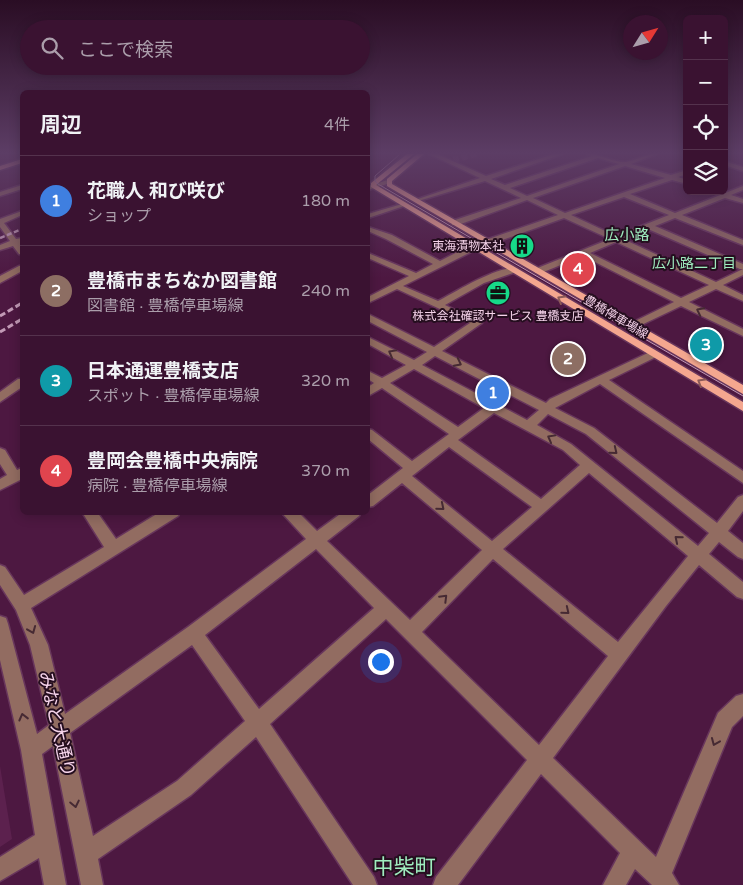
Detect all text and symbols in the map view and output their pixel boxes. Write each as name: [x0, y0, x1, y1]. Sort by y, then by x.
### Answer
north arrow: [623, 15, 668, 60]
map controls: [683, 15, 728, 195]
button: +: [683, 15, 728, 60]
search box: [20, 20, 370, 75]
icon: search: [38, 34, 66, 62]
text: ここで検索: [78, 39, 173, 61]
button: −: [683, 60, 728, 105]
button: locate: [683, 105, 728, 150]
text: 周辺: [40, 113, 82, 138]
text: 4件: [324, 115, 350, 135]
button: layers: [683, 150, 728, 195]
text: 花職人 和び咲び: [87, 180, 225, 202]
text: 1: [51, 191, 61, 211]
text: 180 m: [301, 191, 350, 211]
text: ショップ: [87, 206, 151, 226]
district label: 広小路: [604, 226, 650, 244]
building icon: 東海漬物本社: [509, 233, 535, 259]
place label: 東海漬物本社: [432, 239, 504, 253]
pin: 4: [562, 250, 594, 288]
district label: 広小路二丁目: [652, 255, 736, 272]
text: 豊橋市まちなか図書館: [87, 270, 277, 292]
office icon: 株式会社確認サービス 豊橋支店: [485, 280, 511, 306]
text: 2: [51, 281, 61, 301]
text: 240 m: [301, 281, 350, 301]
street label: 豊橋停車場線: [582, 292, 650, 342]
one-way arrow: [558, 295, 567, 305]
text: 図書館 · 豊橋停車場線: [87, 296, 243, 316]
one-way arrow: [696, 307, 705, 317]
place label: 株式会社確認サービス 豊橋支店: [412, 309, 584, 323]
pin: 3: [690, 326, 722, 364]
pin: 2: [552, 340, 584, 378]
one-way arrow: [389, 350, 398, 360]
one-way arrow: [452, 357, 461, 367]
text: 日本通運豊橋支店: [87, 360, 239, 382]
text: 3: [51, 371, 61, 391]
text: 320 m: [301, 371, 350, 391]
pin: 1: [477, 374, 509, 412]
one-way arrow: [698, 378, 707, 388]
text: スポット · 豊橋停車場線: [87, 386, 259, 406]
one-way arrow: [547, 434, 556, 444]
one-way arrow: [609, 445, 618, 454]
text: 豊岡会豊橋中央病院: [87, 450, 258, 472]
text: 4: [51, 461, 61, 481]
text: 370 m: [301, 461, 350, 481]
text: 病院 · 豊橋停車場線: [87, 476, 227, 496]
one-way arrow: [435, 502, 444, 510]
one-way arrow: [675, 535, 684, 544]
one-way arrow: [439, 595, 448, 604]
one-way arrow: [561, 605, 570, 614]
one-way arrow: [26, 625, 37, 634]
your location: [368, 649, 394, 675]
street label: みなと大通り: [34, 669, 80, 779]
one-way arrow: [18, 712, 29, 721]
one-way arrow: [711, 737, 722, 746]
one-way arrow: [70, 800, 80, 809]
district label: 中柴町: [373, 855, 436, 880]

